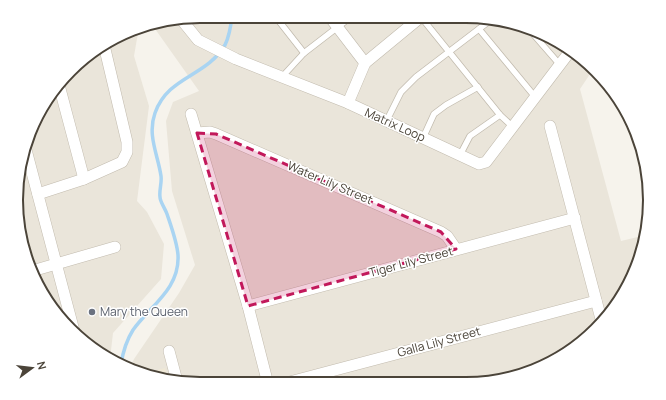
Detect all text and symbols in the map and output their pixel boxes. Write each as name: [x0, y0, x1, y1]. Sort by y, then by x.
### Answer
street label: Matrix Loop: [362, 104, 428, 145]
street label: Water Lily Street: [285, 157, 376, 208]
street label: Tiger Lily Street: [367, 242, 455, 281]
place label: Mary the Queen: [100, 303, 188, 320]
marker: Mary the Queen: [87, 307, 97, 317]
street label: Galla Lily Street: [395, 322, 483, 361]
north arrow: [12, 348, 52, 388]
text: N: [34, 360, 50, 371]

